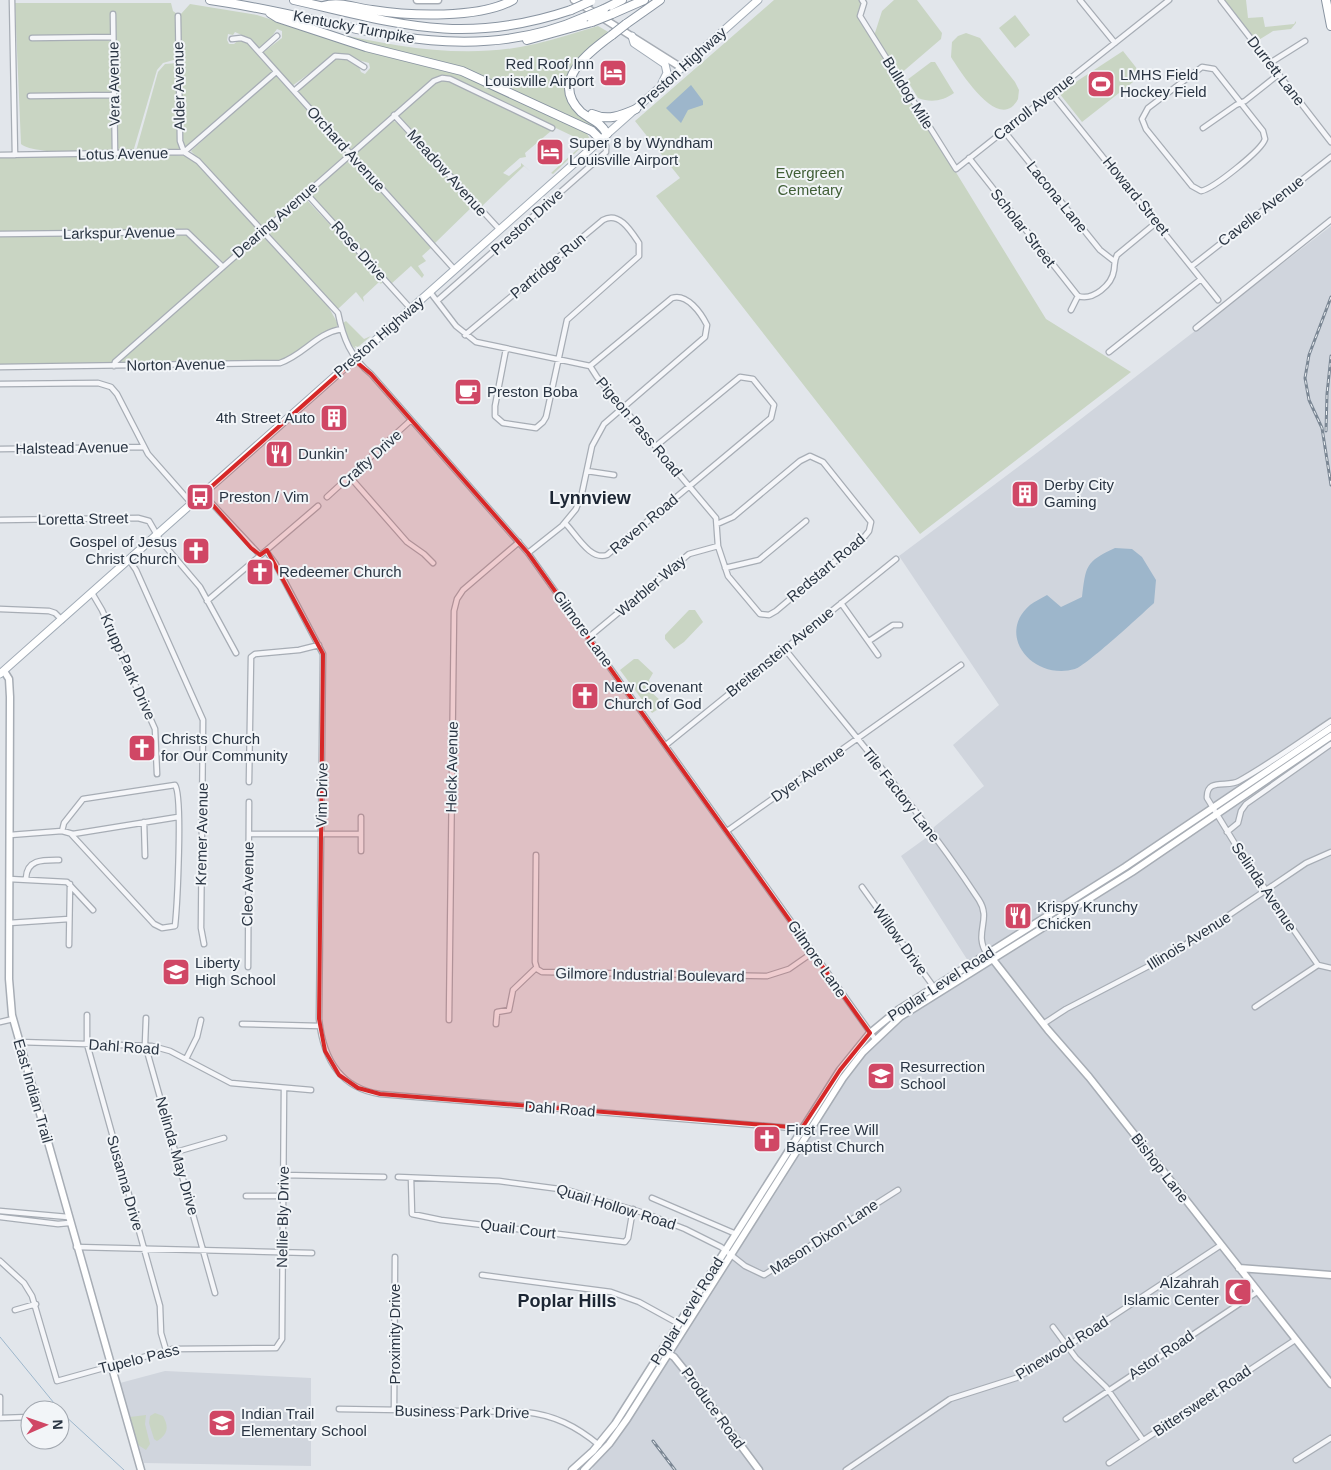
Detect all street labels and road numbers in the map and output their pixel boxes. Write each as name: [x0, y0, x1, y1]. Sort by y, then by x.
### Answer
street label: Kentucky Turnpike: [292, 6, 416, 47]
street label: Preston Highway: [634, 23, 730, 112]
street label: Durrett Lane: [1244, 33, 1309, 109]
street label: Vera Avenue: [104, 41, 123, 127]
street label: Alder Avenue: [169, 41, 188, 131]
street label: Bulldog Mile: [880, 54, 937, 132]
street label: Carroll Avenue: [990, 70, 1078, 144]
street label: Orchard Avenue: [304, 103, 389, 195]
street label: Meadow Avenue: [404, 126, 491, 219]
street label: Lotus Avenue: [78, 144, 168, 163]
street label: Howard Street: [1100, 153, 1174, 239]
street label: Lacona Lane: [1023, 158, 1091, 236]
street label: Cavelle Avenue: [1214, 172, 1307, 249]
street label: Dearing Avenue: [229, 178, 320, 261]
street label: Preston Drive: [487, 185, 566, 258]
street label: Scholar Street: [987, 185, 1060, 271]
street label: Rose Drive: [328, 217, 391, 284]
street label: Larkspur Avenue: [63, 223, 175, 242]
street label: Partridge Run: [507, 229, 589, 302]
street label: Preston Highway: [330, 293, 427, 380]
street label: Norton Avenue: [126, 355, 226, 374]
street label: Pigeon Pass Road: [593, 374, 686, 480]
street label: Crafty Drive: [335, 426, 405, 491]
street label: Halstead Avenue: [15, 438, 129, 457]
street label: Raven Road: [606, 490, 681, 557]
street label: Loretta Street: [37, 509, 129, 528]
street label: Redstart Road: [783, 530, 868, 605]
street label: Warbler Way: [612, 551, 689, 620]
street label: Gilmore Lane: [550, 587, 617, 670]
street label: Breitenstein Avenue: [723, 603, 837, 700]
street label: Krupp Park Drive: [97, 611, 159, 722]
street label: Helck Avenue: [442, 721, 461, 813]
street label: Dyer Avenue: [768, 742, 848, 805]
street label: Tile Factory Lane: [859, 744, 944, 845]
street label: Vim Drive: [312, 762, 331, 828]
street label: Kremer Avenue: [192, 782, 211, 886]
street label: Selinda Avenue: [1228, 839, 1301, 935]
street label: Cleo Avenue: [238, 841, 257, 927]
street label: Willow Drive: [869, 901, 932, 978]
street label: Illinois Avenue: [1144, 908, 1234, 973]
street label: Gilmore Lane: [785, 917, 850, 1000]
street label: Poplar Level Road: [884, 943, 997, 1024]
street label: Gilmore Industrial Boulevard: [555, 964, 745, 985]
street label: Dahl Road: [88, 1036, 160, 1057]
street label: East Indian Trail: [10, 1037, 56, 1145]
street label: Nelinda May Drive: [152, 1095, 203, 1217]
street label: Dahl Road: [524, 1098, 596, 1119]
street label: Bishop Lane: [1128, 1130, 1193, 1206]
street label: Susanna Drive: [104, 1133, 147, 1232]
street label: Nellie Bly Drive: [273, 1166, 292, 1268]
street label: Quail Hollow Road: [554, 1180, 678, 1233]
street label: Mason Dixon Lane: [767, 1195, 881, 1278]
street label: Quail Court: [479, 1215, 558, 1242]
street label: Poplar Level Road: [647, 1254, 726, 1368]
street label: Proximity Drive: [386, 1284, 403, 1384]
street label: Pinewood Road: [1012, 1312, 1111, 1383]
street label: Astor Road: [1125, 1327, 1197, 1383]
street label: Tupelo Pass: [97, 1340, 181, 1377]
street label: Bittersweet Road: [1150, 1362, 1254, 1440]
street label: Produce Road: [678, 1364, 748, 1451]
street label: Business Park Drive: [394, 1402, 530, 1421]

